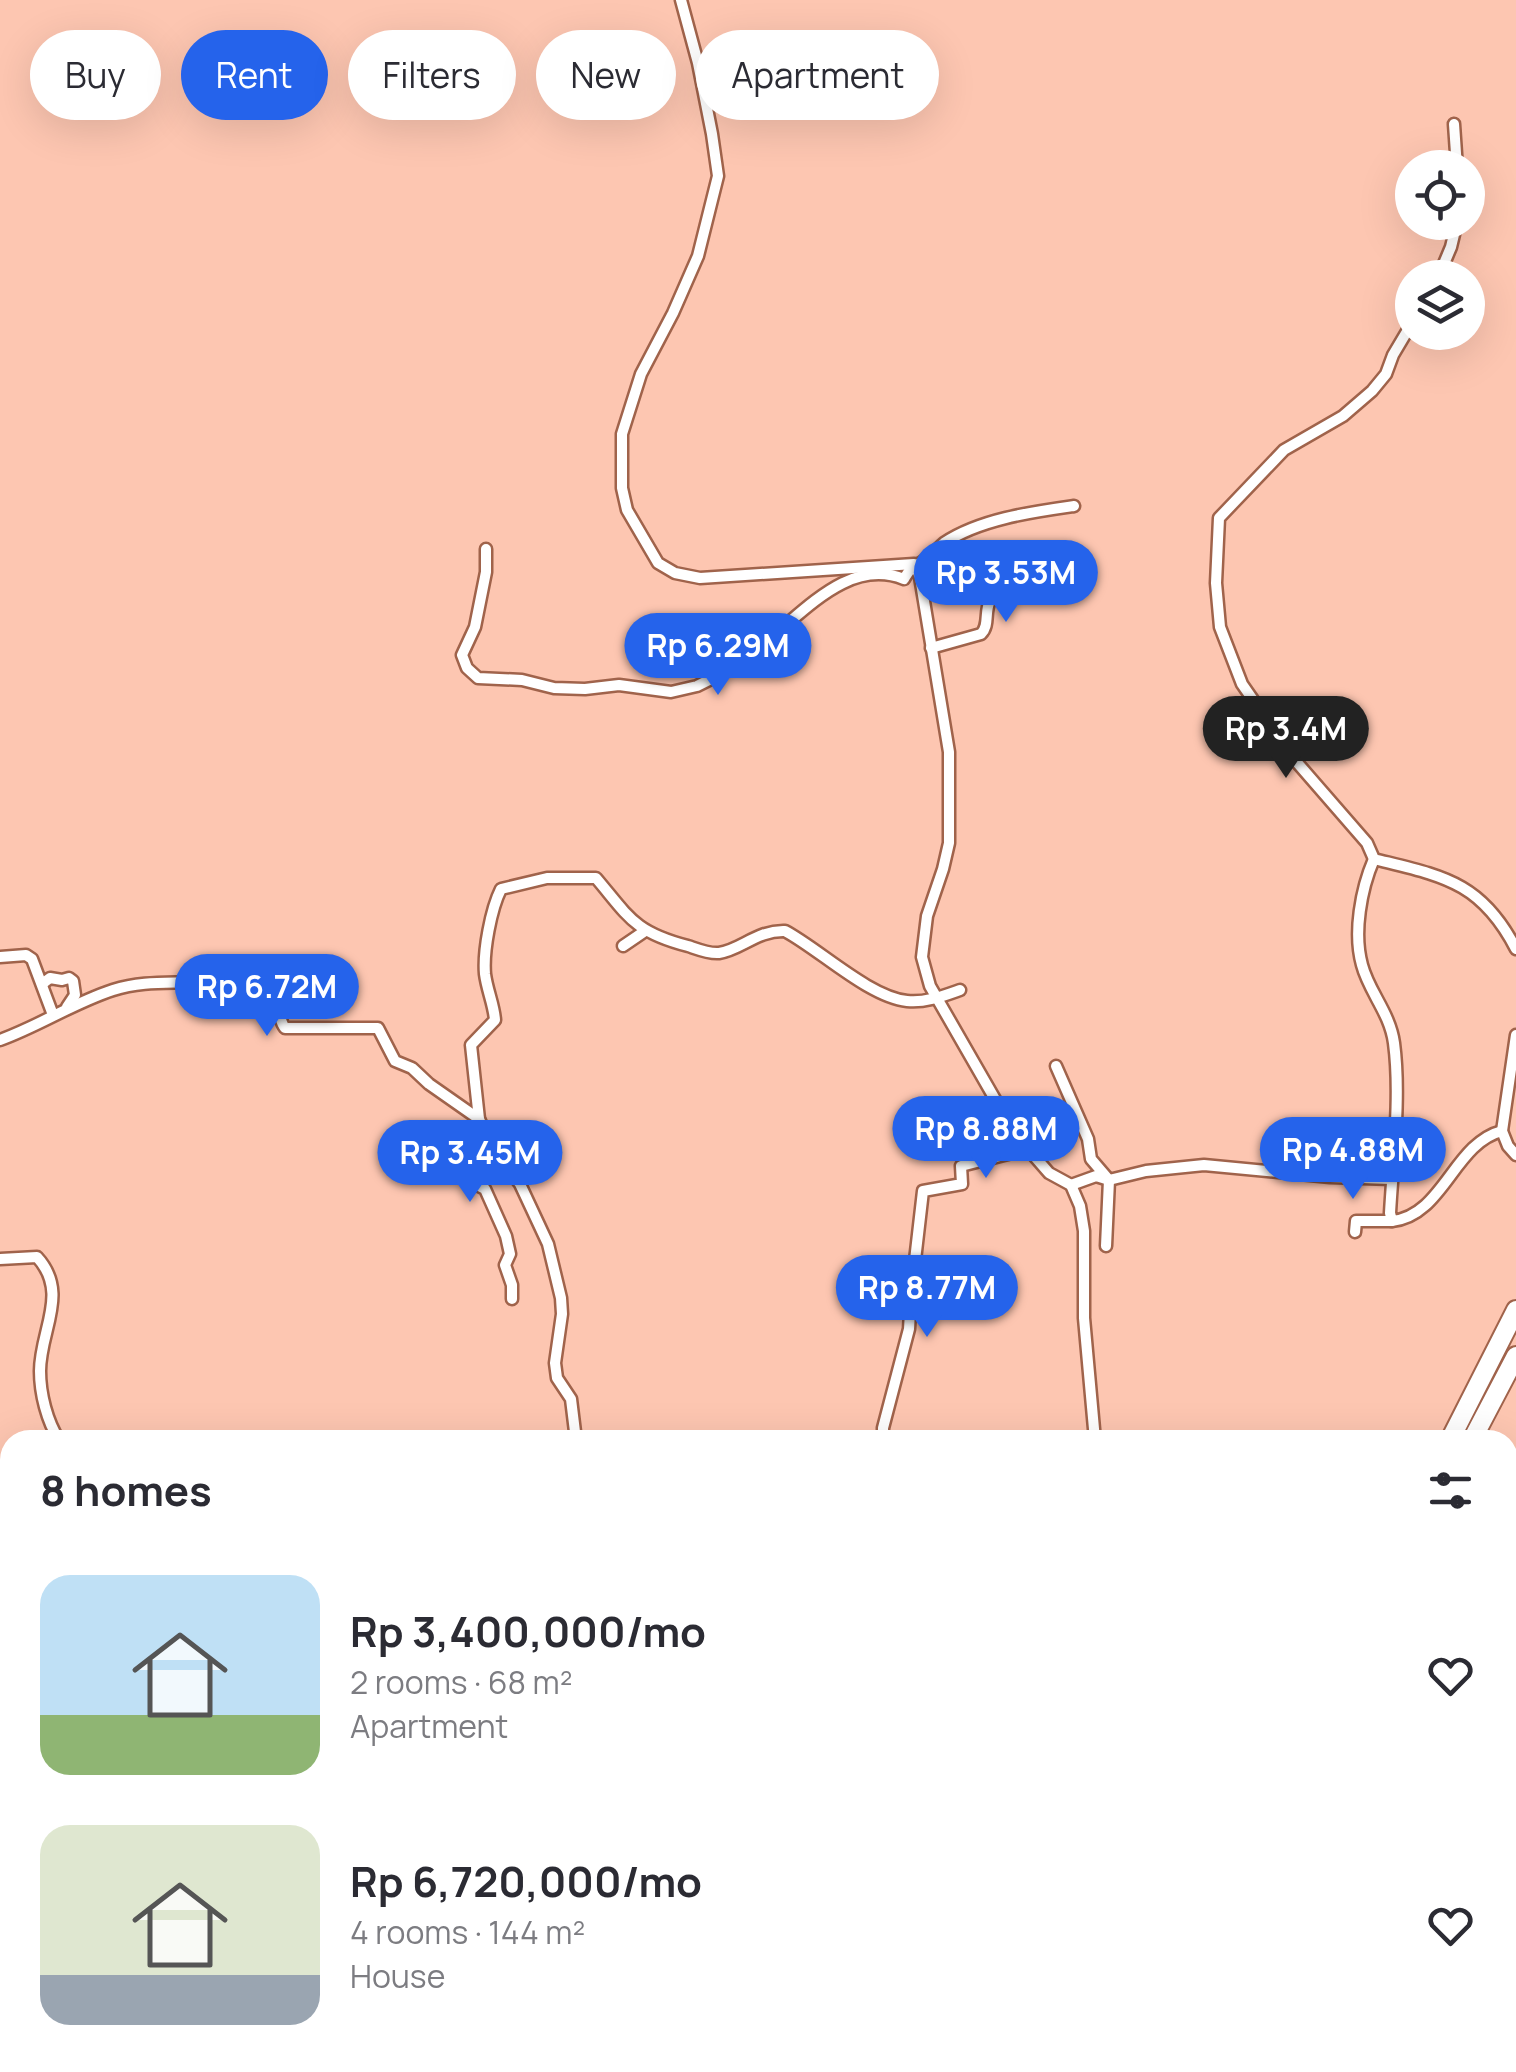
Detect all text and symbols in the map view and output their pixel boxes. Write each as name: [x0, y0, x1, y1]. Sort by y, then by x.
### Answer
chip: Buy: [30, 30, 161, 120]
chip: Rent: [181, 30, 328, 120]
chip: Filters: [348, 30, 516, 120]
chip: New: [536, 30, 676, 120]
chip: Apartment: [696, 30, 939, 120]
map controls: [1395, 150, 1485, 350]
button: locate: [1395, 150, 1485, 240]
button: layers: [1395, 260, 1485, 350]
pin: Rp 3.53M: [903, 540, 1109, 625]
text: Rp 3.53M: [936, 550, 1076, 594]
pin: Rp 6.29M: [615, 613, 821, 698]
text: Rp 6.29M: [646, 623, 790, 667]
pin: Rp 3.4M: [1194, 696, 1378, 781]
text: Rp 3.4M: [1225, 706, 1347, 750]
pin: Rp 6.72M: [164, 954, 370, 1039]
text: Rp 6.72M: [197, 964, 337, 1008]
pin: Rp 8.88M: [883, 1096, 1089, 1181]
text: Rp 8.88M: [914, 1106, 1058, 1150]
pin: Rp 4.88M: [1250, 1117, 1456, 1202]
pin: Rp 3.45M: [367, 1120, 573, 1205]
text: Rp 4.88M: [1282, 1127, 1424, 1171]
text: Rp 3.45M: [399, 1130, 541, 1174]
pin: Rp 8.77M: [824, 1255, 1030, 1340]
text: Rp 8.77M: [858, 1265, 996, 1309]
text: 8 homes: [40, 1461, 212, 1519]
icon: filters: [1423, 1463, 1478, 1518]
text: Rp 3,400,000/mo: [350, 1602, 706, 1660]
icon: home: [120, 1615, 240, 1735]
icon: heart: [1423, 1648, 1478, 1703]
text: 2 rooms · 68 m²: [350, 1660, 572, 1704]
text: Apartment: [350, 1704, 508, 1748]
text: Rp 6,720,000/mo: [350, 1852, 702, 1910]
icon: home: [120, 1865, 240, 1985]
icon: heart: [1423, 1898, 1478, 1953]
text: 4 rooms · 144 m²: [350, 1910, 585, 1954]
text: House: [350, 1954, 445, 1998]

